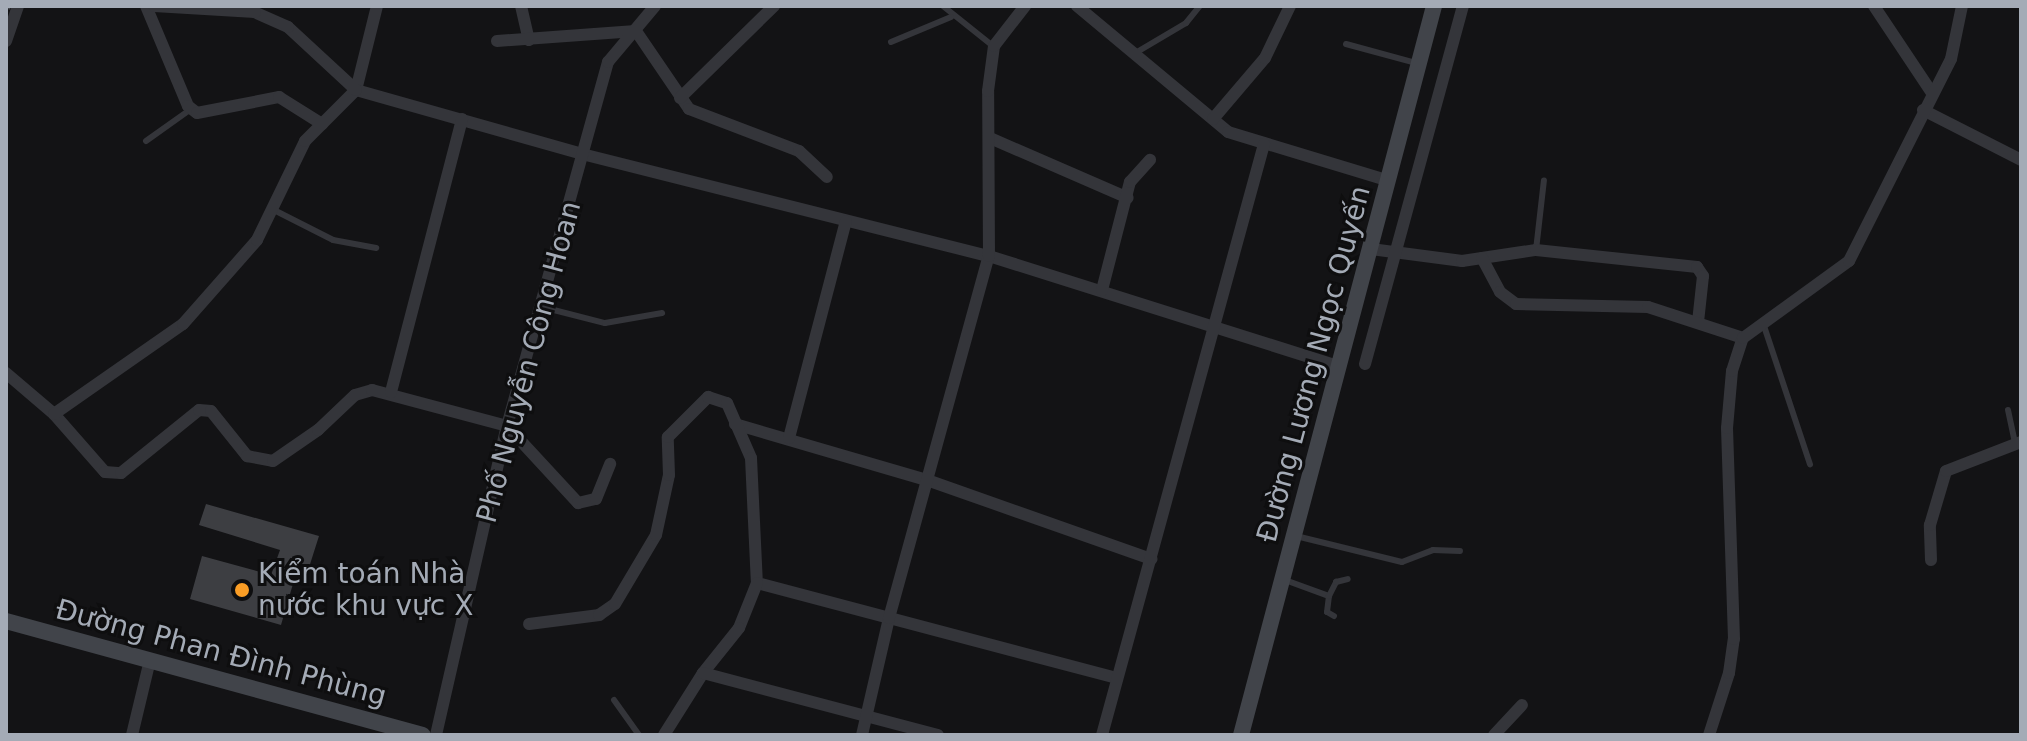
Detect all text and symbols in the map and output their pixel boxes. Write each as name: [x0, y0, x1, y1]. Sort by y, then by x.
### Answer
street label: Đường Lương Ngọc Quyến: [1250, 182, 1378, 546]
street label: Phố Nguyễn Công Hoan: [470, 197, 588, 527]
place label: Kiểm toán Nhà nước khu vực X: [258, 557, 473, 623]
marker: Kiểm toán Nhà nước khu vực X: [233, 581, 251, 599]
street label: Đường Phan Đình Phùng: [52, 593, 390, 713]

